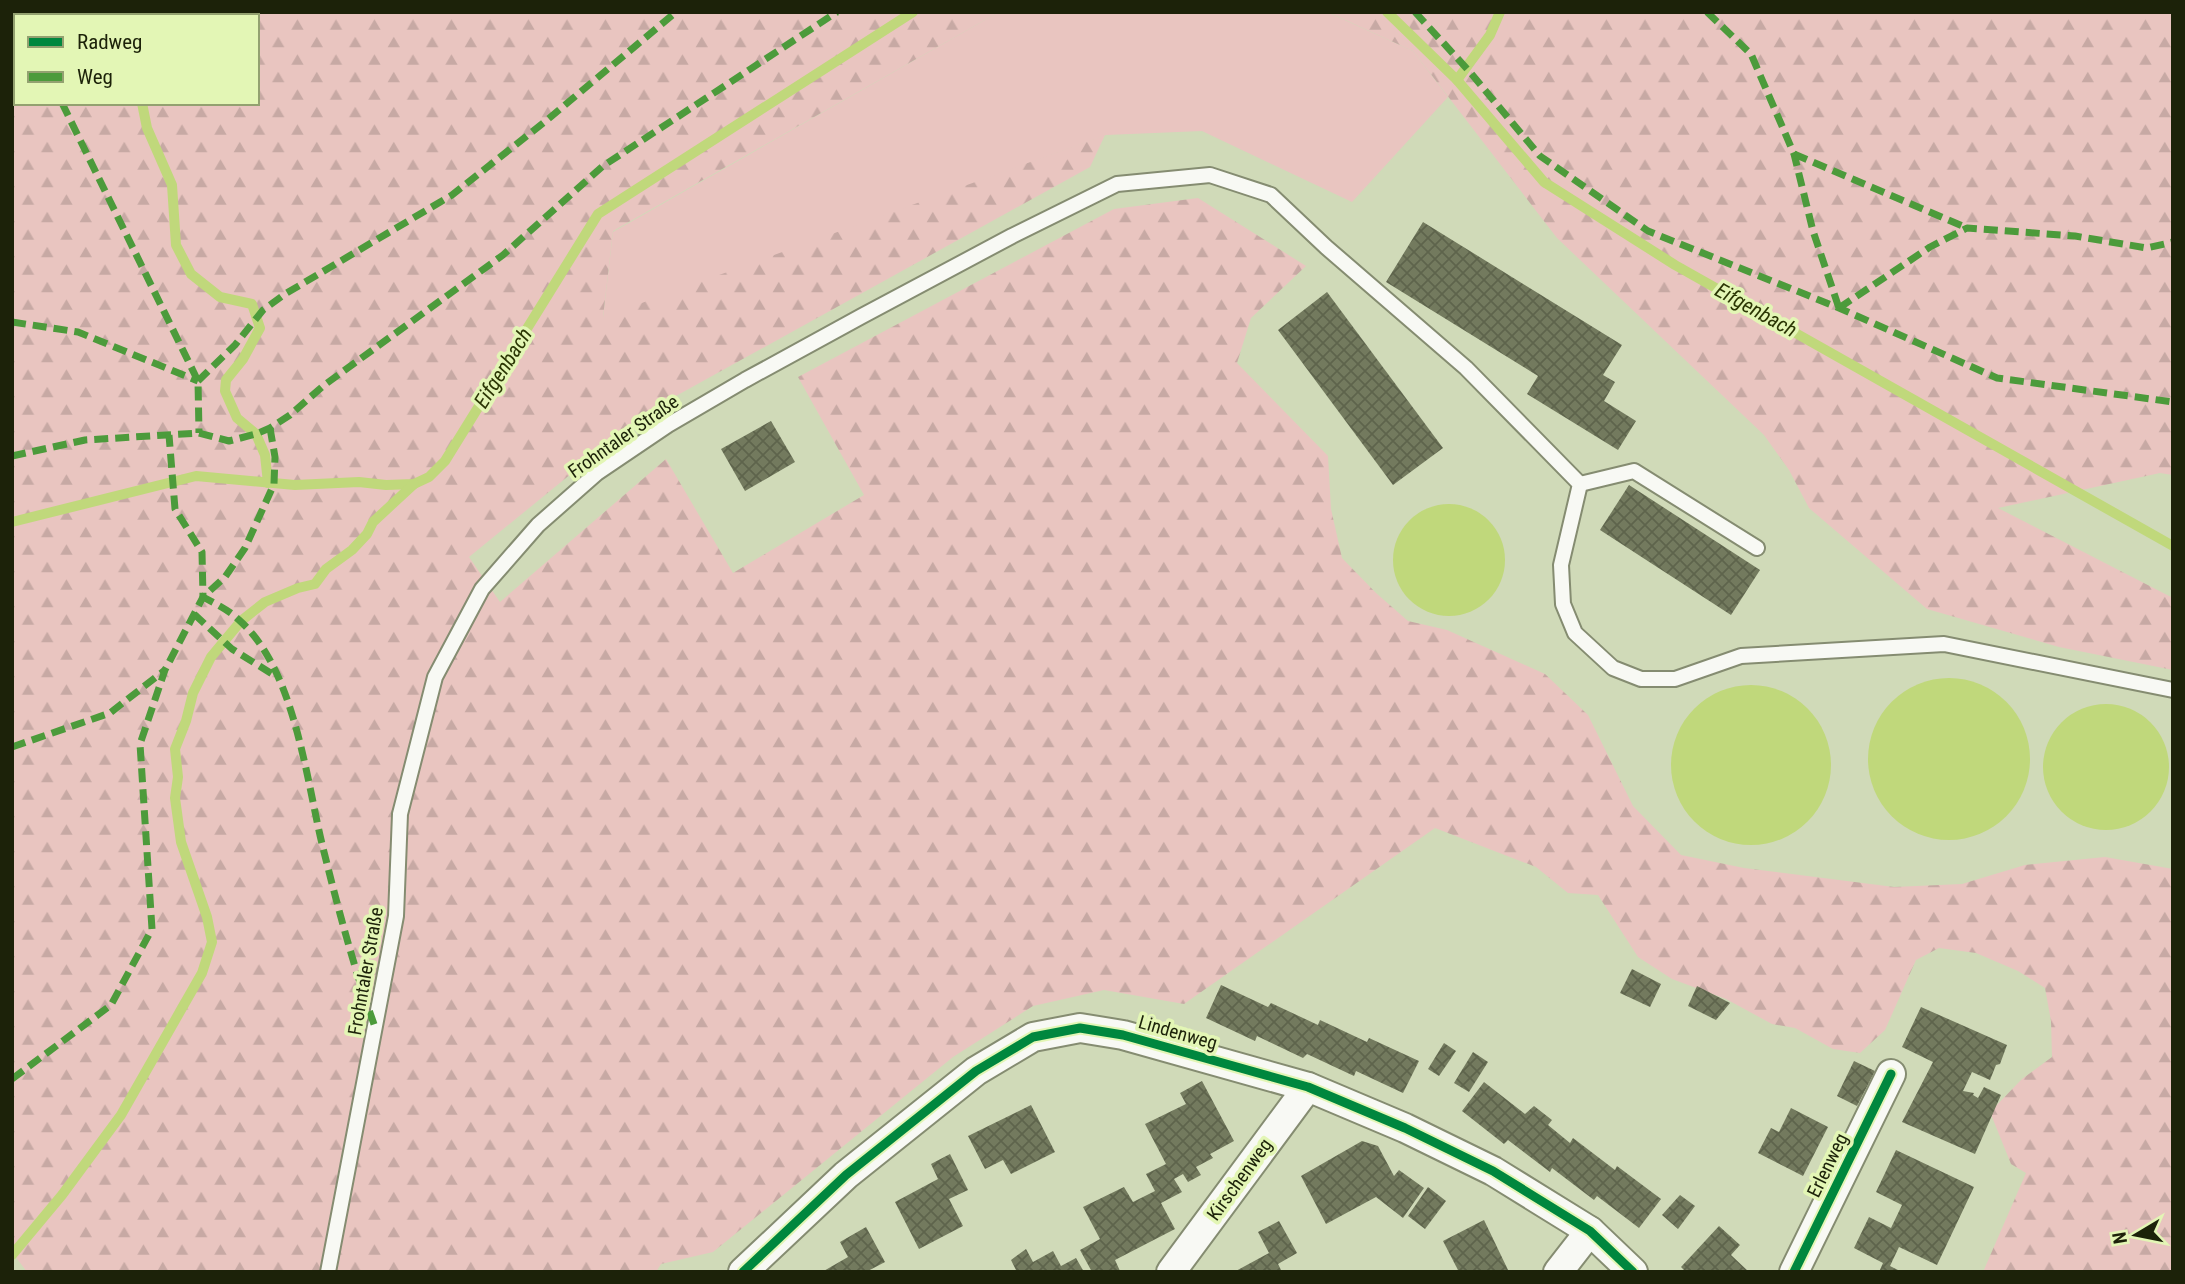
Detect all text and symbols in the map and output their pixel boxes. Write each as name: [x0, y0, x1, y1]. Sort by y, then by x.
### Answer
legend: [14, 14, 259, 105]
text: Radweg: [77, 30, 142, 54]
text: Weg: [77, 65, 113, 89]
water label: Eifgenbach: [1711, 278, 1801, 342]
water label: Eifgenbach: [469, 324, 537, 412]
street label: Frohntaler Straße: [564, 390, 683, 483]
street label: Frohntaler Straße: [343, 905, 388, 1037]
street label: Lindenweg: [1136, 1010, 1220, 1055]
street label: Erlenweg: [1802, 1129, 1853, 1201]
street label: Kirschenweg: [1202, 1134, 1277, 1225]
north arrow: [2101, 1200, 2171, 1270]
text: N: [2107, 1230, 2132, 1246]

